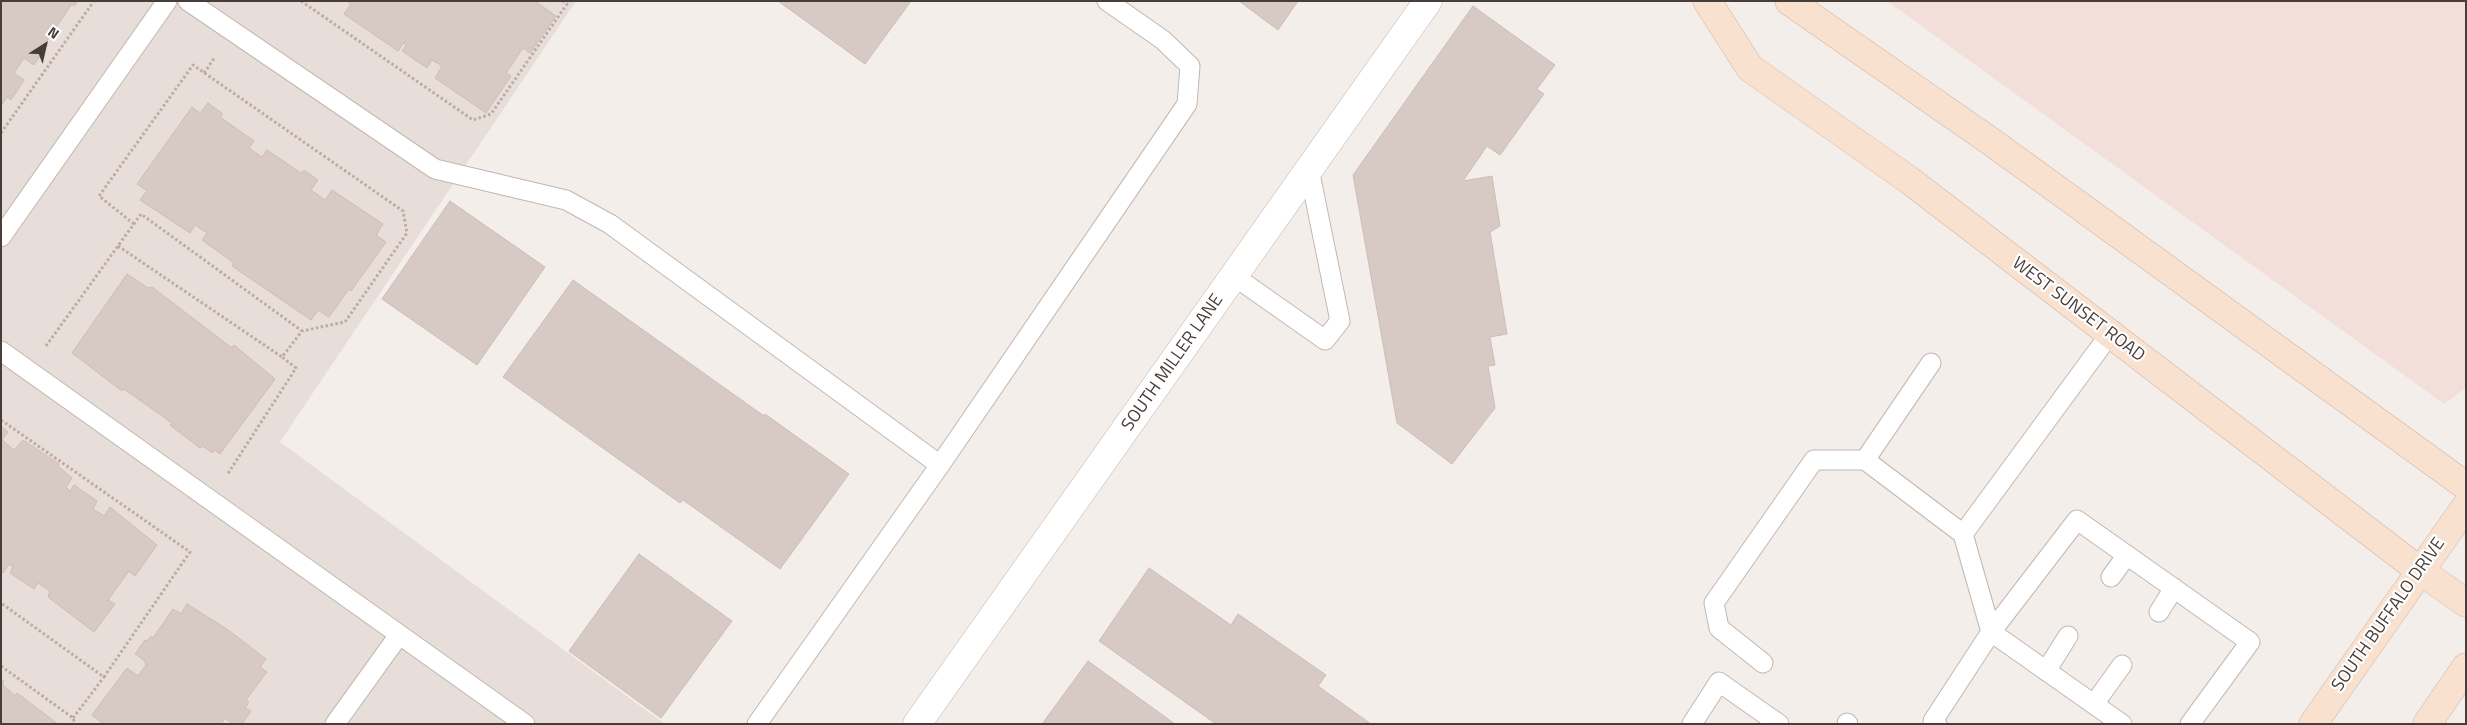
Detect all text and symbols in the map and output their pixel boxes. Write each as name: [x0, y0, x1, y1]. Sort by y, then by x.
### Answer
north arrow: [20, 20, 70, 70]
text: N: [44, 21, 64, 44]
street label: WEST SUNSET ROAD: [2007, 253, 2149, 367]
street label: SOUTH MILLER LANE: [1118, 290, 1228, 436]
street label: SOUTH BUFFALO DRIVE: [2328, 534, 2450, 696]

